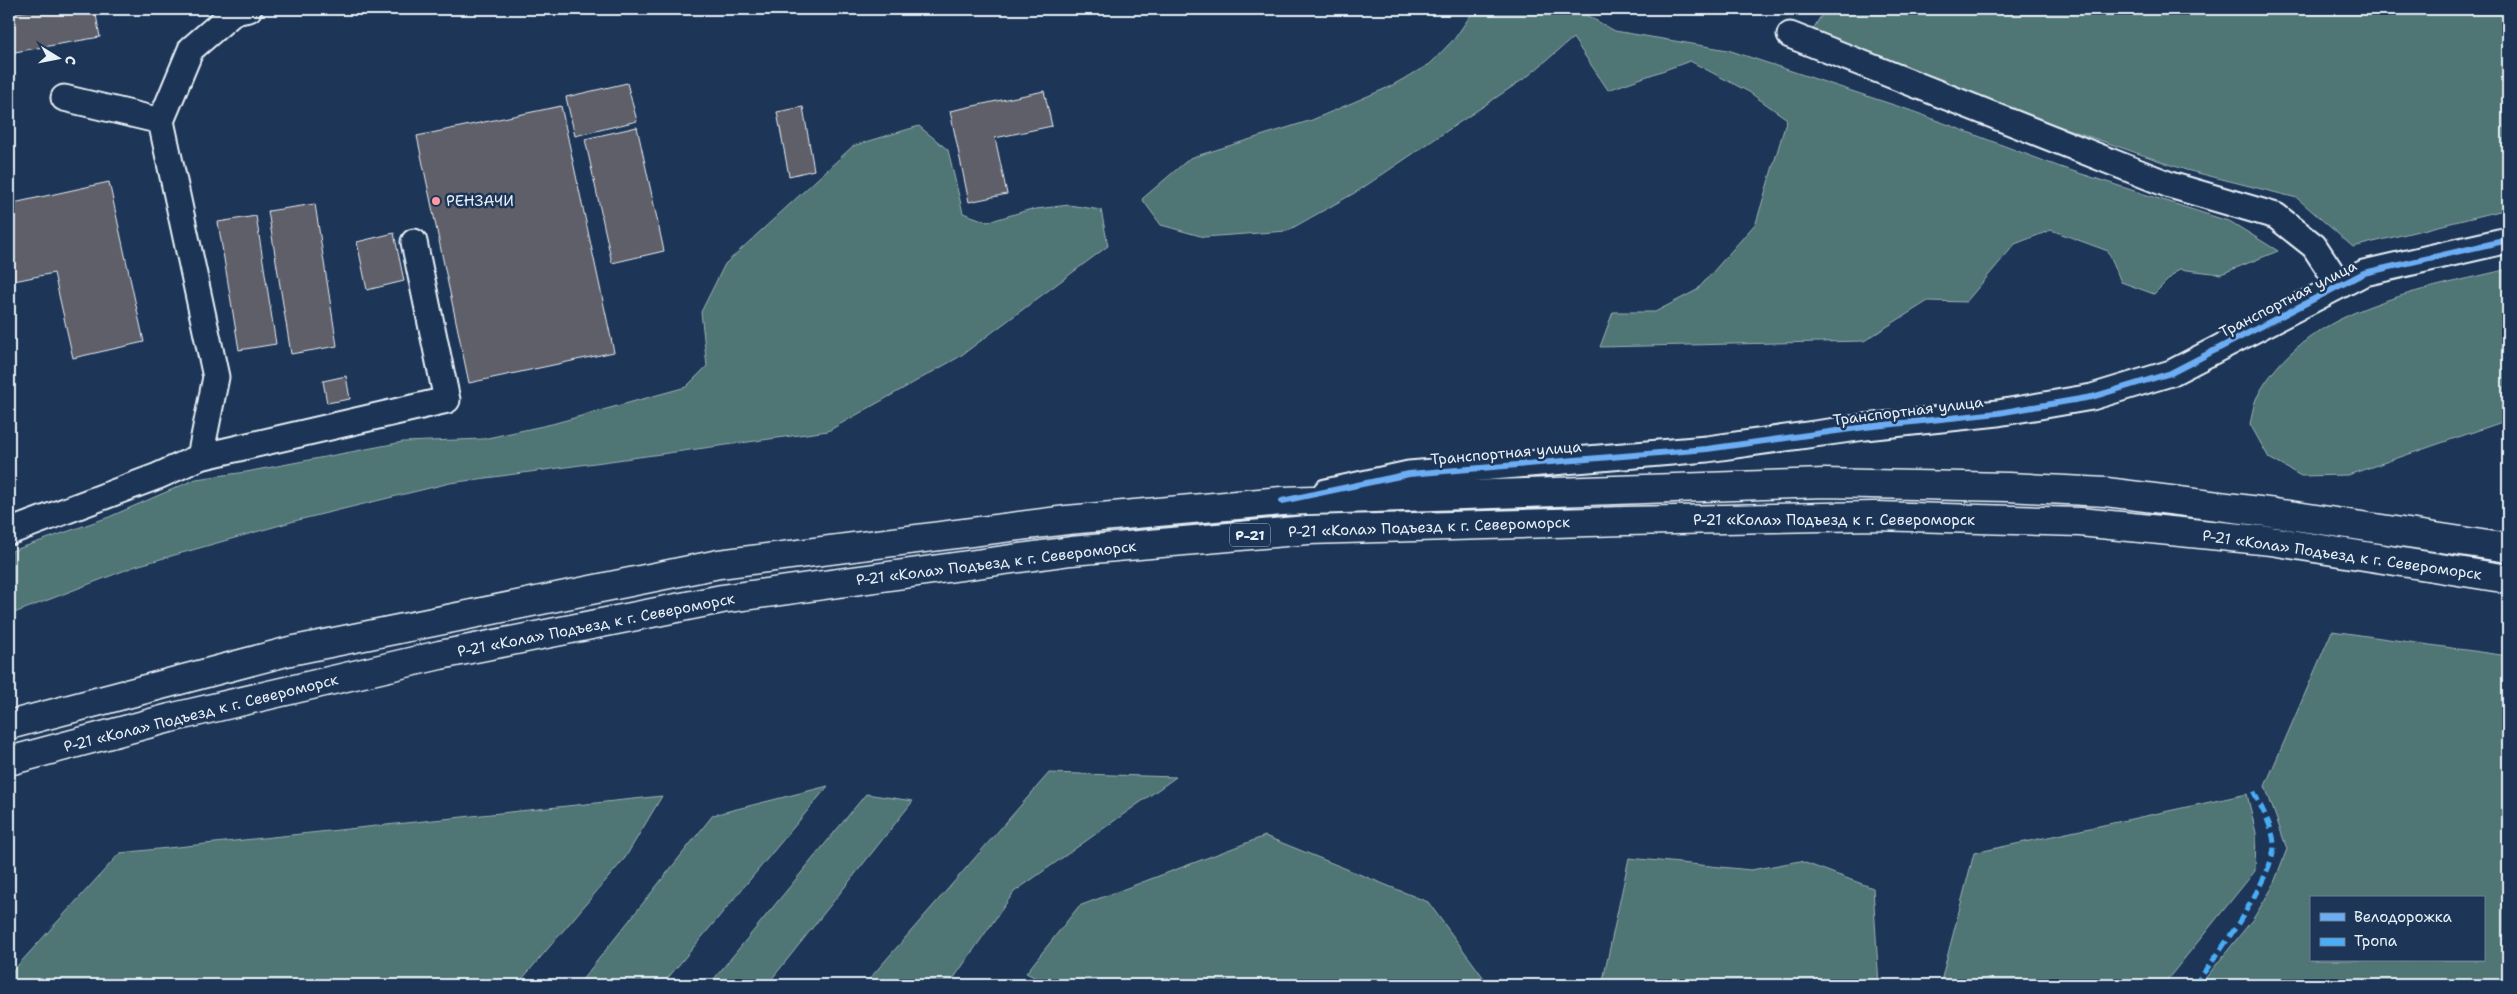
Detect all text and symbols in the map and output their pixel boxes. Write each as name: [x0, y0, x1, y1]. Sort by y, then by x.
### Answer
north arrow: [32, 32, 82, 82]
text: С: [61, 54, 80, 66]
place label: РЕНЗАЧИ: [446, 191, 514, 211]
marker: РЕНЗАЧИ: [430, 195, 442, 207]
street label: Транспортная улица: [2216, 255, 2361, 342]
street label: Транспортная улица: [1832, 392, 1985, 430]
street label: Транспортная улица: [1430, 436, 1583, 470]
street label: Р-21 «Кола» Подъезд к г. Североморск: [1693, 510, 1975, 530]
street label: Р-21 «Кола» Подъезд к г. Североморск: [1288, 512, 1570, 542]
road number: Р-21: [1230, 524, 1270, 546]
street label: Р-21 «Кола» Подъезд к г. Североморск: [2201, 525, 2483, 585]
street label: Р-21 «Кола» Подъезд к г. Североморск: [855, 536, 1137, 590]
street label: Р-21 «Кола» Подъезд к г. Североморск: [456, 588, 736, 662]
street label: Р-21 «Кола» Подъезд к г. Североморск: [62, 669, 340, 757]
legend: [2310, 896, 2484, 962]
text: Велодорожка: [2354, 907, 2453, 927]
text: Тропа: [2354, 931, 2398, 951]

